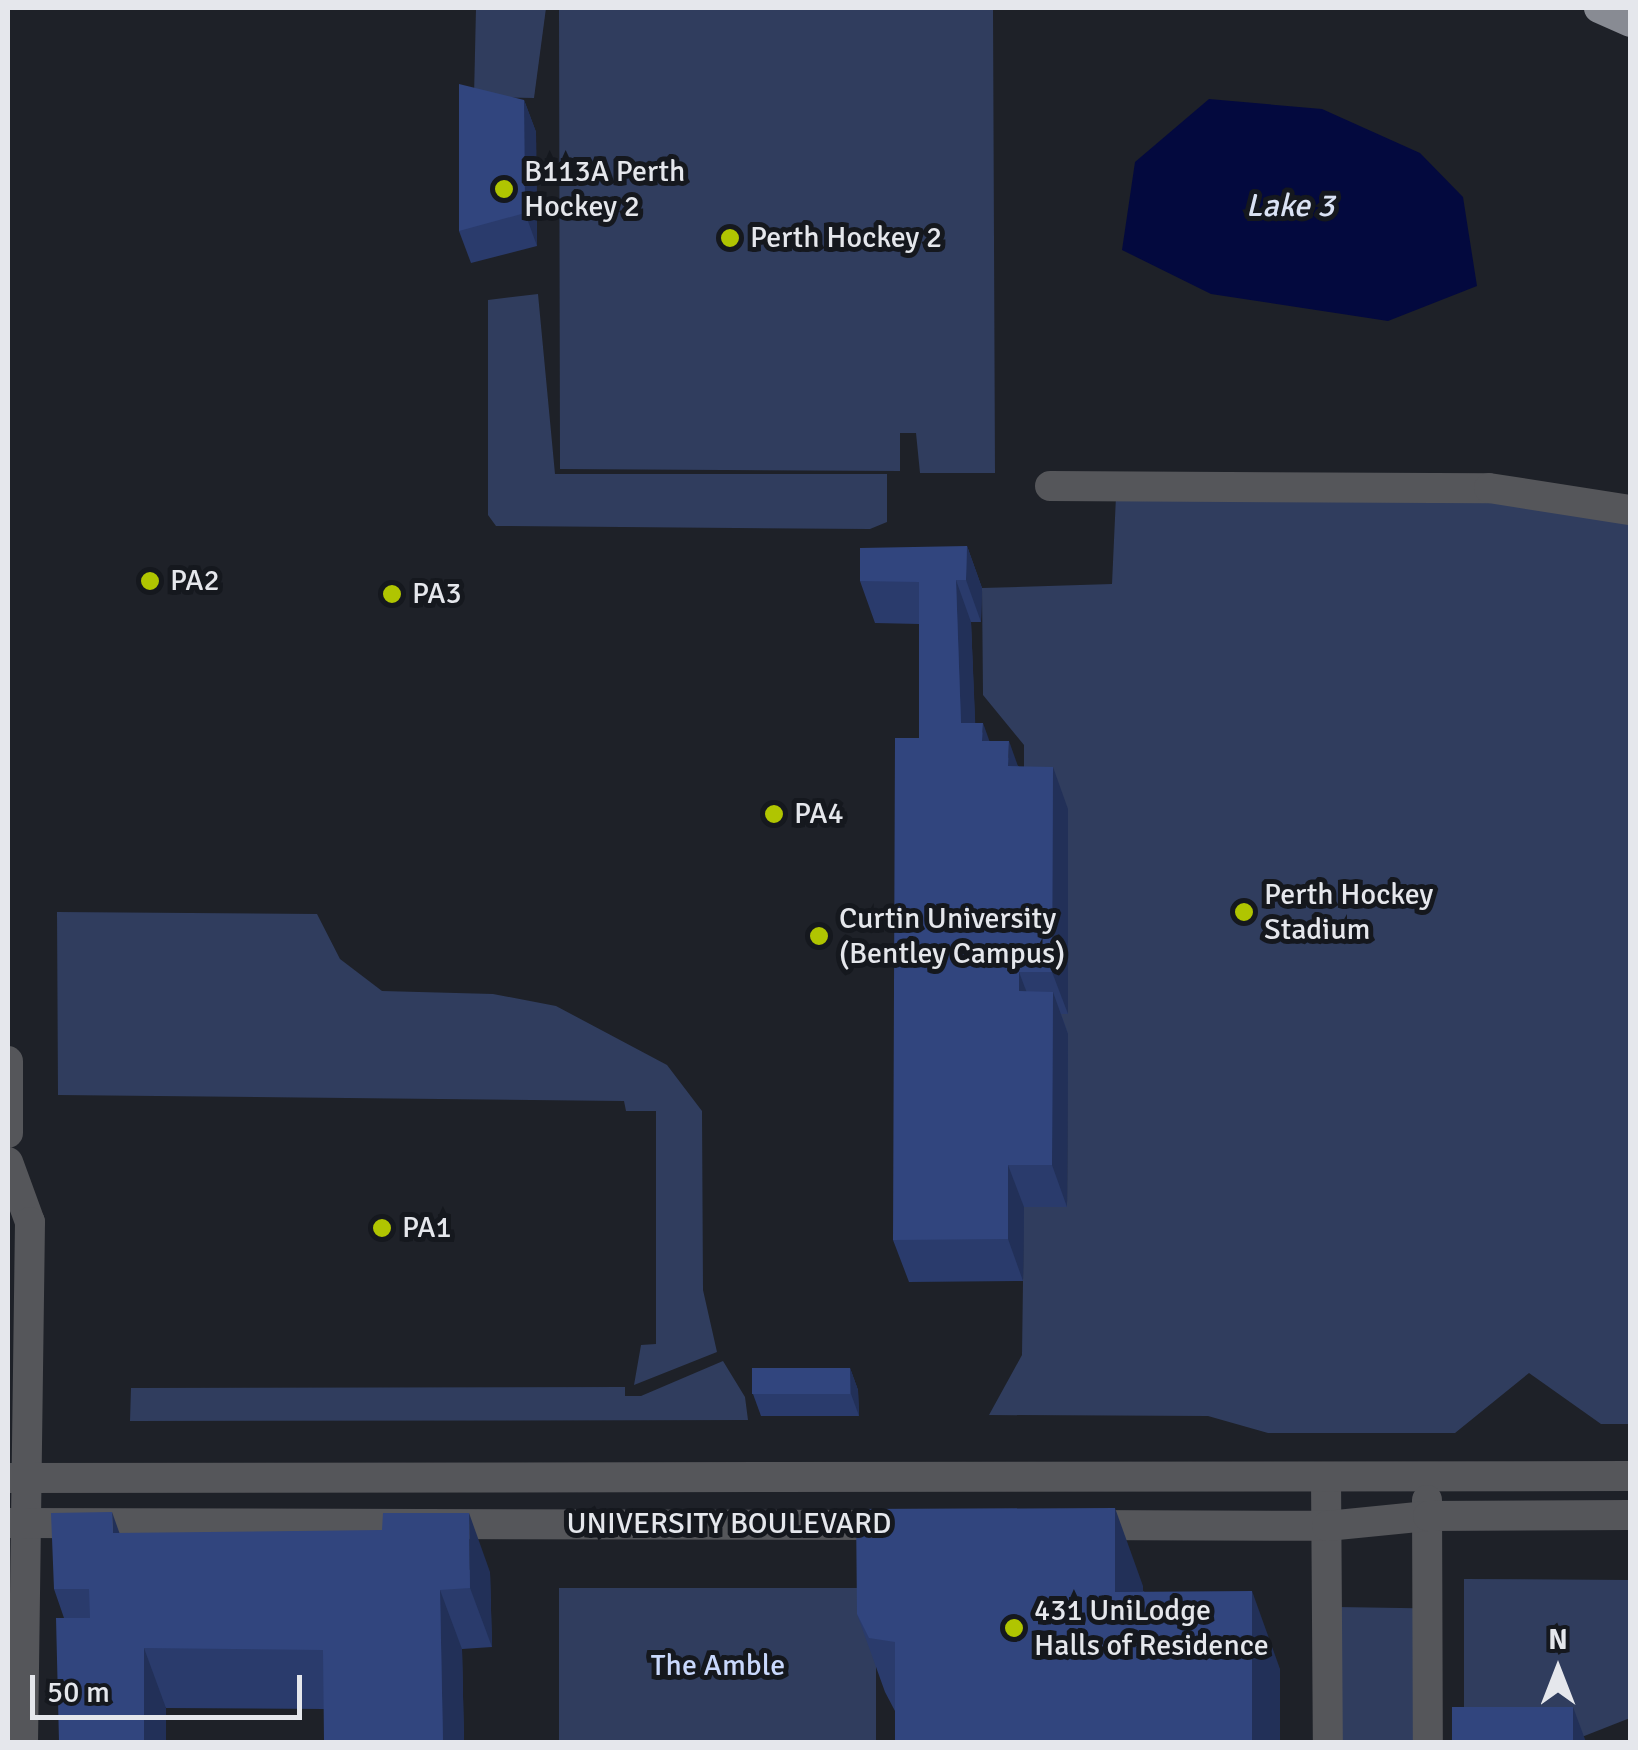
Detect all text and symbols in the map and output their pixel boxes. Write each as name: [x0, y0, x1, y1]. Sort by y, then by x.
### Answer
place label: B113A Perth Hockey 2: [524, 154, 685, 224]
marker: B113A Perth Hockey 2: [493, 178, 515, 200]
water label: Lake 3: [1246, 187, 1334, 225]
place label: Perth Hockey 2: [750, 220, 942, 256]
marker: Perth Hockey 2: [719, 227, 741, 249]
place label: PA2: [170, 563, 220, 599]
marker: PA2: [139, 570, 161, 592]
place label: PA3: [412, 576, 462, 612]
marker: PA3: [381, 583, 403, 605]
place label: PA4: [794, 796, 844, 832]
marker: PA4: [763, 803, 785, 825]
place label: Perth Hockey Stadium: [1264, 877, 1433, 948]
place label: Curtin University (Bentley Campus): [839, 901, 1065, 972]
marker: Perth Hockey Stadium: [1233, 901, 1255, 923]
marker: Curtin University (Bentley Campus): [808, 925, 830, 947]
place label: PA1: [402, 1210, 452, 1246]
marker: PA1: [371, 1217, 393, 1239]
street label: UNIVERSITY BOULEVARD: [566, 1506, 892, 1542]
place label: 431 UniLodge Halls of Residence: [1034, 1593, 1269, 1664]
marker: 431 UniLodge Halls of Residence: [1003, 1617, 1025, 1639]
north arrow: [1508, 1620, 1608, 1720]
text: N: [1548, 1623, 1568, 1657]
park label: The Amble: [651, 1648, 785, 1684]
scale bar: [35, 1655, 308, 1717]
text: 50 m: [47, 1674, 110, 1711]

